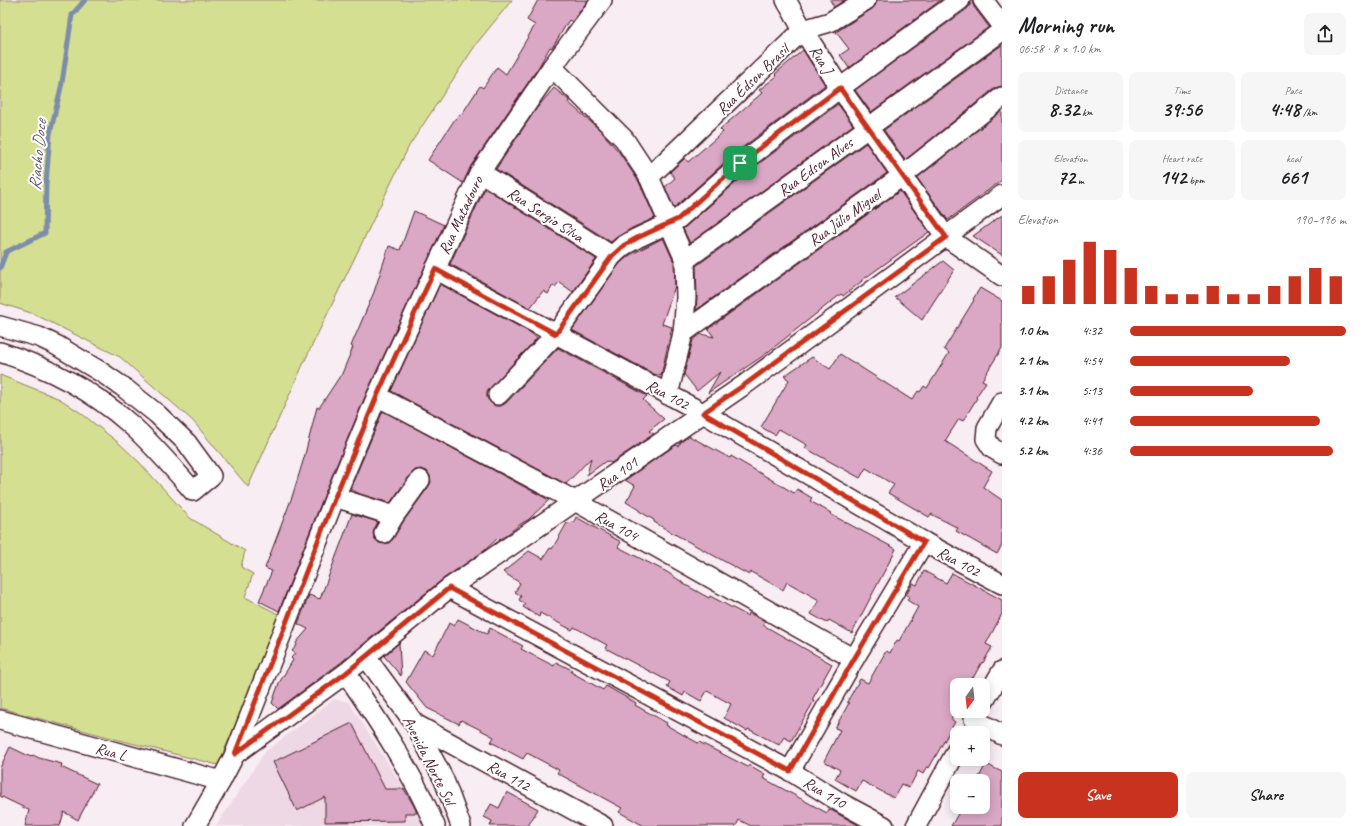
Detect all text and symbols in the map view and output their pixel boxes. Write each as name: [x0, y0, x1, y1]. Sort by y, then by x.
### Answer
text: Morning run: [1018, 12, 1114, 40]
button: share: [1304, 13, 1346, 55]
street label: Rua Édson Brasil: [712, 38, 796, 119]
text: 06:58 · 8 × 1.0 km: [1018, 41, 1101, 57]
street label: Rua J: [805, 42, 838, 79]
text: Distance: [1054, 83, 1087, 97]
text: Time: [1174, 83, 1190, 97]
text: Pace: [1285, 83, 1302, 97]
text: 8.32: [1048, 97, 1079, 122]
text: 39:56: [1162, 97, 1202, 122]
text: 4:48: [1269, 97, 1300, 122]
text: km: [1079, 105, 1093, 119]
text: /km: [1300, 105, 1317, 119]
water label: Riacho Doce: [24, 116, 51, 191]
street label: Rua Edson Alves: [774, 132, 858, 201]
pin: [723, 146, 757, 180]
text: Elevation: [1054, 151, 1088, 165]
text: Heart rate: [1162, 151, 1202, 165]
text: kcal: [1286, 151, 1301, 165]
icon: arrive: [729, 152, 751, 174]
text: 72: [1057, 165, 1075, 190]
text: 142: [1160, 165, 1187, 190]
text: 661: [1279, 165, 1307, 190]
street label: Rua Matadouro: [434, 172, 488, 258]
text: m: [1075, 173, 1084, 187]
text: bpm: [1187, 173, 1204, 187]
street label: Rua Sergio Silva: [504, 183, 588, 247]
street label: Rua Júlio Miguel: [805, 183, 887, 251]
text: Elevation: [1018, 212, 1058, 228]
text: 190–196 m: [1295, 212, 1346, 228]
text: 1.0 km: [1018, 323, 1048, 339]
text: 4:32: [1082, 323, 1102, 339]
text: 2.1 km: [1018, 353, 1048, 369]
text: 4:54: [1082, 353, 1102, 369]
street label: Rua 102: [643, 375, 694, 415]
text: 3.1 km: [1018, 383, 1048, 399]
text: 5:13: [1082, 383, 1102, 399]
text: 4.2 km: [1018, 413, 1048, 429]
text: 4:41: [1082, 413, 1102, 429]
text: 5.2 km: [1018, 443, 1048, 459]
text: 4:36: [1082, 443, 1102, 459]
street label: Rua 101: [593, 452, 643, 495]
street label: Rua 104: [592, 506, 643, 547]
street label: Rua 102: [934, 542, 985, 582]
north arrow: [950, 678, 990, 718]
map controls: [950, 678, 990, 814]
street label: Avenida Norte Sul: [398, 713, 462, 811]
button: +: [950, 726, 990, 766]
street label: Rua L: [93, 738, 129, 766]
street label: Rua 112: [484, 756, 535, 797]
street label: Rua 110: [800, 772, 851, 814]
button: Save: [1018, 772, 1178, 818]
button: Share: [1186, 772, 1346, 818]
button: −: [950, 774, 990, 814]

